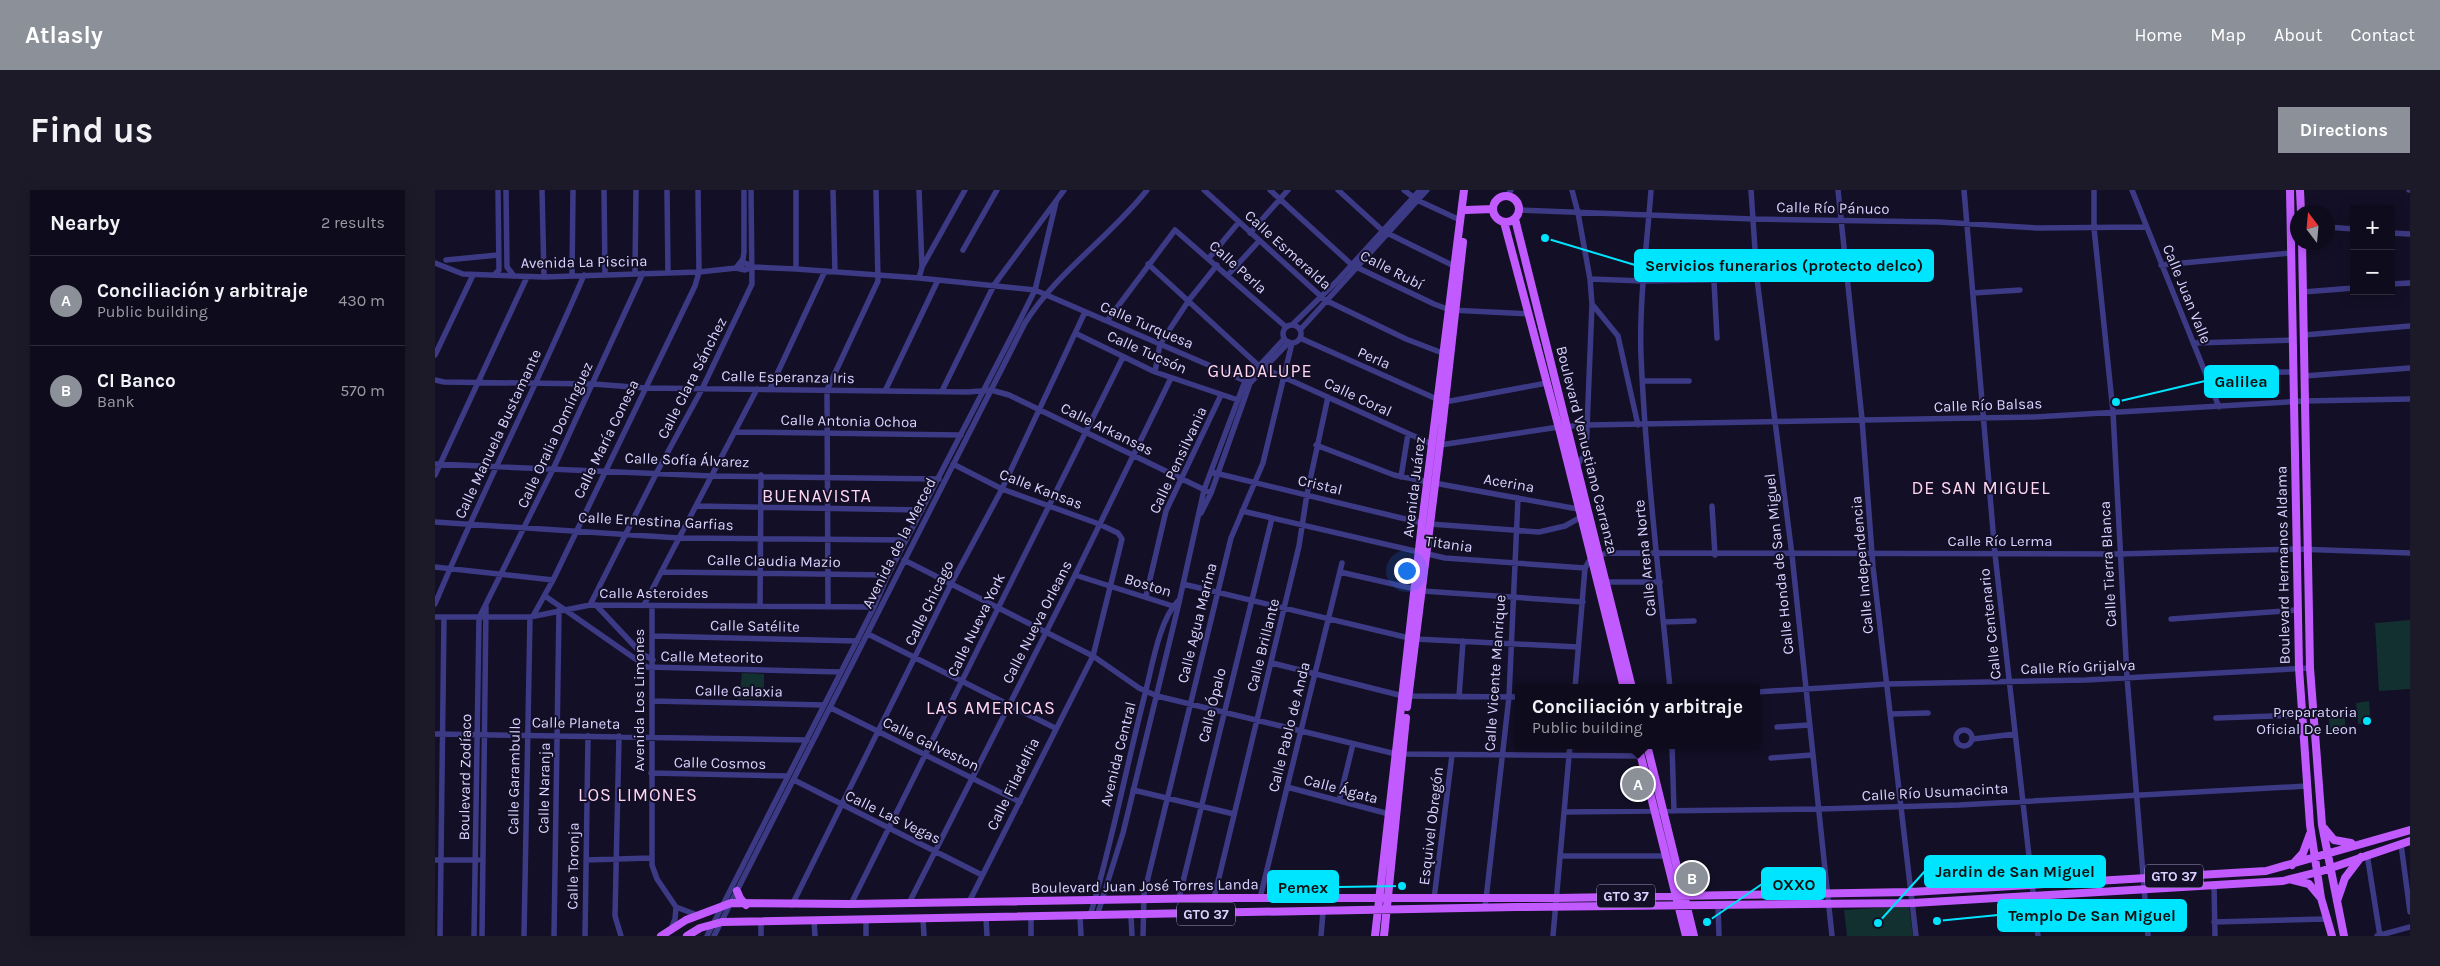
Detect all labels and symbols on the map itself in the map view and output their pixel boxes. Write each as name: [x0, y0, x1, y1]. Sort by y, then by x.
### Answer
street label: Calle Río Pánuco: [1776, 198, 1890, 218]
north arrow: [2290, 205, 2335, 250]
street label: Calle Esmeralda: [1241, 206, 1335, 294]
street label: Calle Perla: [1206, 237, 1270, 297]
street label: Calle Juan Valle: [2159, 242, 2215, 346]
street label: Calle Rubí: [1357, 246, 1427, 294]
callout: Servicios funerarios (protecto delco): [1635, 250, 1933, 281]
street label: Avenida La Piscina: [520, 252, 648, 272]
text: Servicios funerarios (protecto delco): [1645, 256, 1923, 275]
street label: Calle Turquesa: [1098, 297, 1196, 353]
street label: Calle Clara Sánchez: [654, 314, 730, 442]
street label: Calle Tucsón: [1104, 326, 1190, 378]
street label: Perla: [1355, 343, 1393, 373]
street label: Boulevard Venustiano Carranza: [1552, 344, 1622, 556]
street label: Calle Manuela Bustamante: [451, 346, 545, 522]
street label: Calle Oralia Domínguez: [513, 359, 597, 511]
district label: GUADALUPE: [1207, 360, 1313, 382]
callout: Galilea: [2205, 366, 2278, 397]
street label: Calle Esperanza Iris: [721, 367, 855, 387]
text: Galilea: [2214, 372, 2268, 391]
street label: Calle Coral: [1321, 374, 1395, 420]
street label: Calle María Conesa: [569, 377, 643, 501]
street label: Calle Río Balsas: [1934, 394, 2042, 416]
street label: Calle Arkansas: [1058, 399, 1156, 459]
street label: Calle Pensilvania: [1145, 403, 1211, 517]
street label: Calle Antonia Ochoa: [780, 411, 918, 431]
street label: Avenida Juárez: [1399, 436, 1429, 538]
street label: Calle Sofía Álvarez: [624, 449, 750, 471]
street label: Calle Kansas: [997, 465, 1085, 513]
street label: Boulevard Hermanos Aldama: [2272, 466, 2294, 664]
street label: Acerina: [1482, 470, 1536, 496]
street label: Cristal: [1296, 471, 1344, 499]
street label: Calle Honda de San Miguel: [1761, 473, 1797, 655]
street label: Avenida de la Merced: [858, 475, 940, 611]
district label: DE SAN MIGUEL: [1911, 477, 2051, 499]
district label: BUENAVISTA: [762, 485, 872, 507]
street label: Calle Independencia: [1847, 495, 1877, 635]
street label: Calle Arena Norte: [1630, 499, 1660, 617]
street label: Calle Tierra Blanca: [2096, 500, 2120, 628]
street label: Calle Ernestina Garfias: [578, 508, 734, 534]
street label: Titania: [1424, 532, 1474, 556]
street label: Calle Río Lerma: [1948, 532, 2052, 550]
street label: Calle Claudia Mazio: [707, 551, 841, 571]
street label: Calle Chicago: [901, 557, 957, 649]
street label: Calle Nueva Orleans: [998, 557, 1076, 687]
your location: [1394, 558, 1420, 584]
street label: Calle Agua Marina: [1173, 561, 1221, 685]
street label: Calle Centenario: [1975, 567, 2005, 681]
street label: Boston: [1122, 569, 1174, 601]
street label: Calle Nueva York: [943, 570, 1009, 680]
street label: Calle Asteroides: [599, 584, 709, 602]
street label: Calle Vicente Manrique: [1481, 594, 1509, 752]
street label: Calle Brillante: [1243, 597, 1283, 693]
street label: Calle Satélite: [710, 616, 800, 636]
street label: Avenida Los Limones: [630, 629, 648, 771]
street label: Calle Meteorito: [660, 647, 764, 667]
street label: Calle Río Grijalva: [2020, 656, 2136, 678]
street label: Calle Pablo de Anda: [1264, 660, 1314, 794]
street label: Calle Ópalo: [1194, 666, 1230, 744]
street label: Calle Galaxia: [695, 681, 783, 701]
district label: LAS AMERICAS: [926, 697, 1056, 719]
street label: Avenida Central: [1096, 700, 1140, 808]
place label: Preparatoria Oficial De Leon: [2256, 703, 2357, 738]
street label: Boulevard Zodíaco: [455, 713, 475, 841]
street label: Calle Planeta: [532, 713, 620, 733]
street label: Calle Galveston: [880, 713, 982, 775]
marker: Preparatoria Oficial De Leon: [2361, 715, 2373, 727]
street label: Calle Garambullo: [504, 717, 524, 835]
street label: Calle Filadelfia: [983, 735, 1043, 833]
street label: Calle Naranja: [534, 742, 554, 834]
street label: Calle Cosmos: [674, 753, 766, 773]
pin: A: [1622, 765, 1654, 803]
street label: Esquivel Obregón: [1415, 766, 1447, 886]
street label: Calle Ágata: [1302, 770, 1380, 808]
street label: Calle Río Usumacinta: [1861, 779, 2009, 805]
district label: LOS LIMONES: [578, 784, 698, 806]
street label: Calle Las Vegas: [842, 786, 944, 848]
street label: Calle Toronja: [563, 822, 583, 910]
callout: Jardin de San Miguel: [1925, 856, 2105, 887]
pin: B: [1676, 859, 1708, 897]
text: Jardin de San Miguel: [1935, 862, 2095, 881]
road number: GTO 37: [2145, 864, 2203, 888]
callout: OXXO: [1762, 868, 1825, 899]
callout: Pemex: [1268, 871, 1338, 902]
street label: Boulevard Juan José Torres Landa: [1031, 875, 1259, 897]
text: OXXO: [1773, 875, 1816, 894]
text: Pemex: [1278, 878, 1328, 897]
road number: GTO 37: [1597, 884, 1655, 908]
callout: Templo De San Miguel: [1998, 900, 2186, 931]
road number: GTO 37: [1177, 902, 1235, 926]
text: Templo De San Miguel: [2008, 906, 2176, 925]

